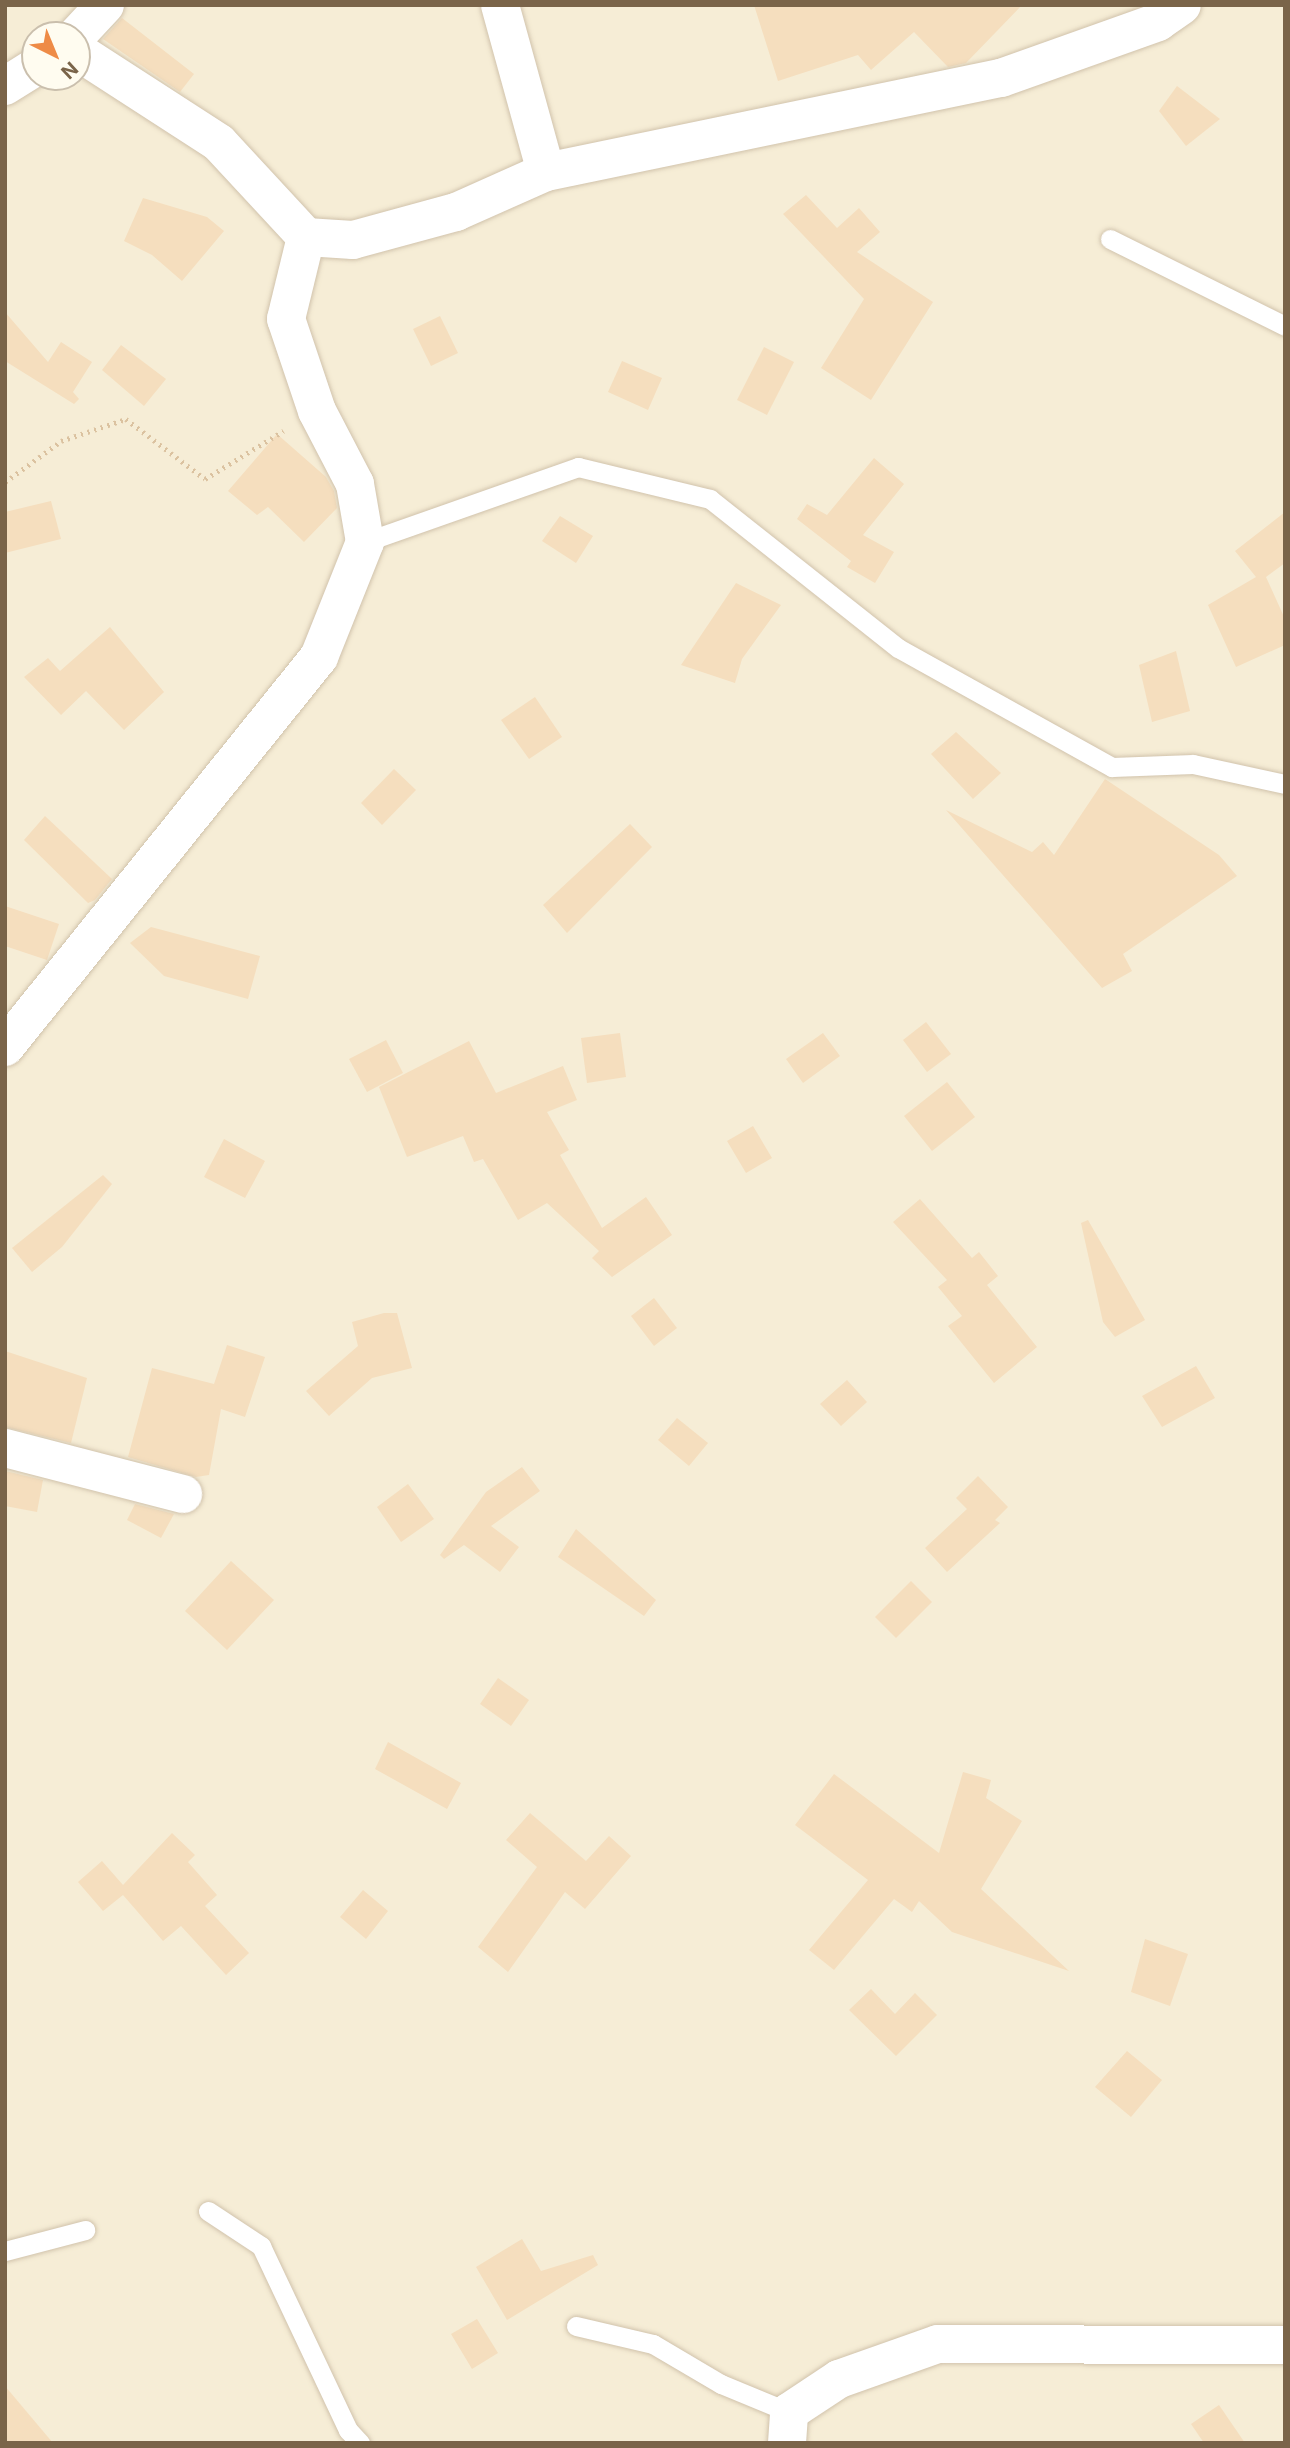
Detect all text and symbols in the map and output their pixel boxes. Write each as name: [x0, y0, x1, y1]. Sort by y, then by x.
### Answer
north arrow: [21, 21, 91, 91]
text: N: [56, 57, 82, 84]

